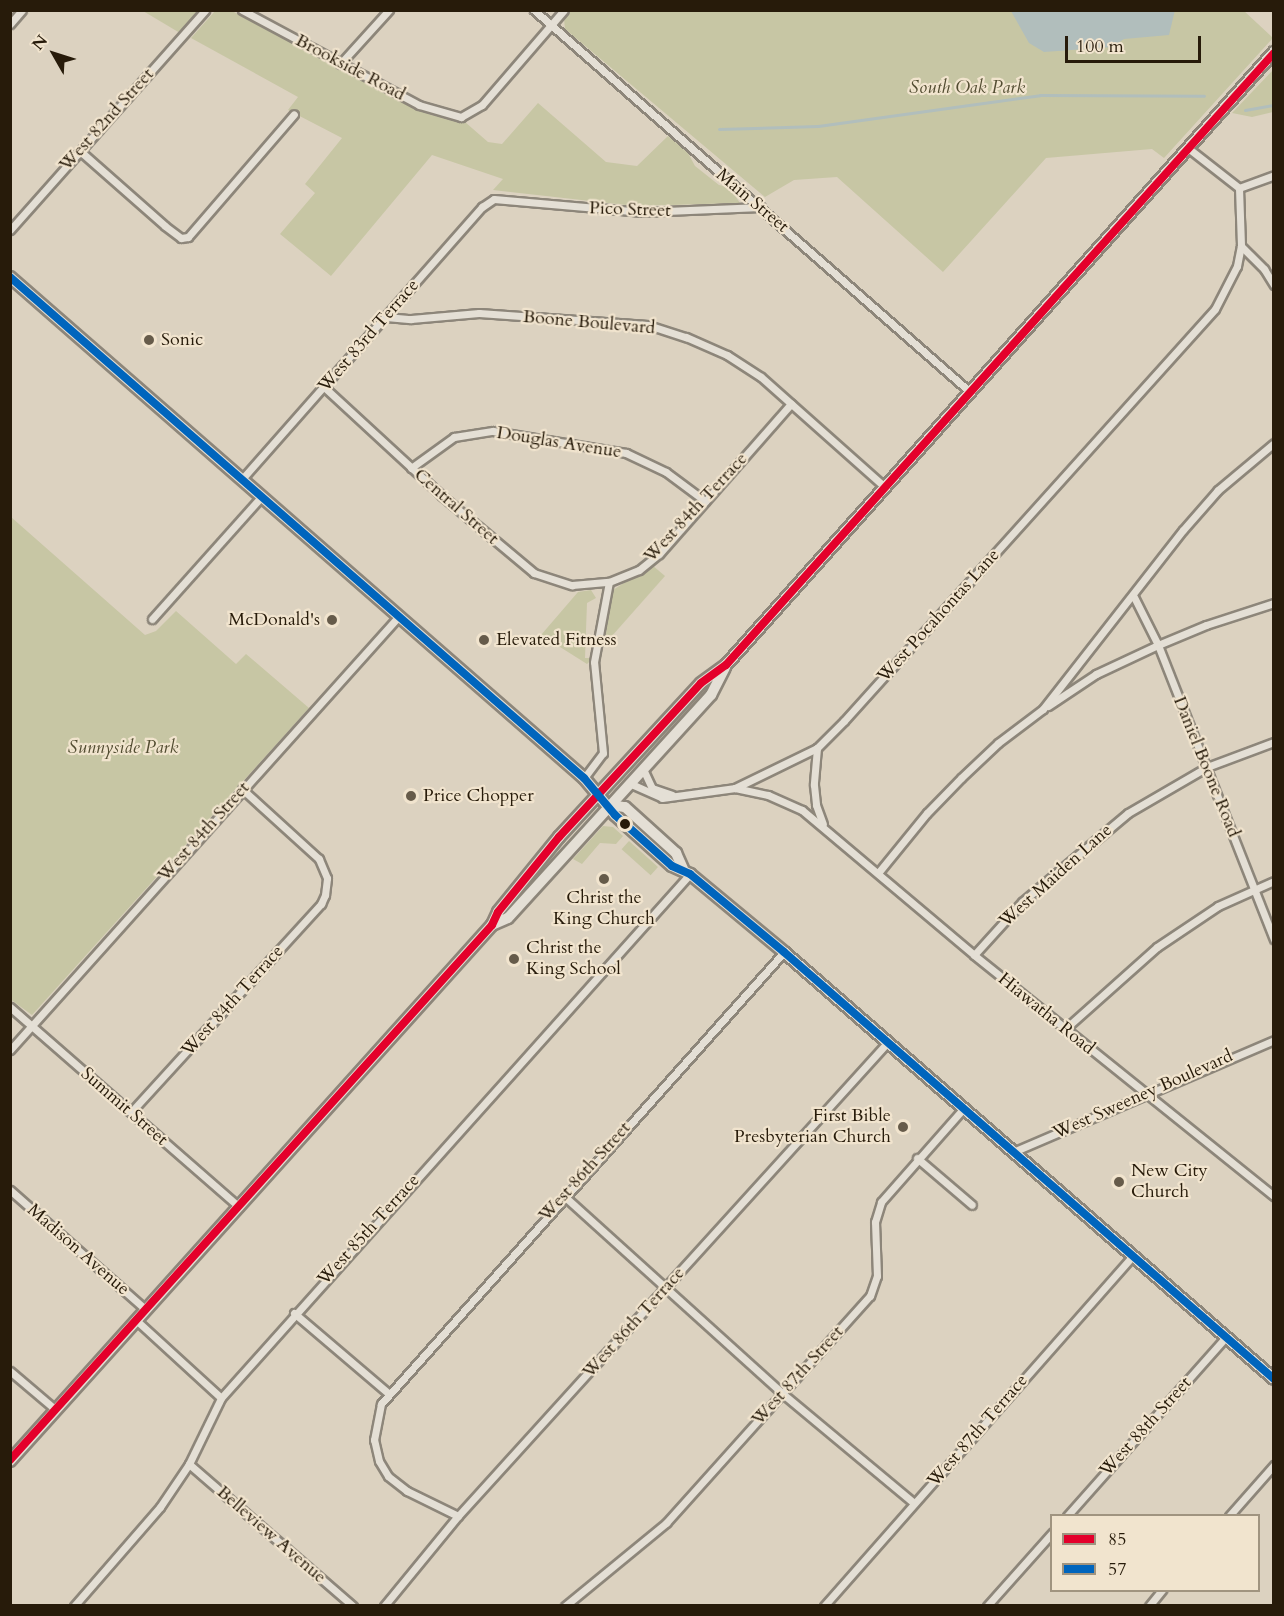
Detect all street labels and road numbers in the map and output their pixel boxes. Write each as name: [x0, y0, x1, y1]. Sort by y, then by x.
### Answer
street label: Brookside Road: [291, 30, 409, 106]
street label: West 82nd Street: [55, 64, 159, 176]
street label: Main Street: [711, 164, 793, 238]
street label: Pico Street: [589, 198, 671, 222]
street label: West 83rd Terrace: [314, 275, 424, 397]
street label: Boone Boulevard: [522, 306, 656, 340]
street label: Douglas Avenue: [495, 422, 623, 464]
street label: West 84th Terrace: [640, 449, 752, 567]
street label: Central Street: [409, 464, 503, 550]
street label: West Pocahontas Lane: [873, 545, 1005, 687]
street label: Daniel Boone Road: [1168, 694, 1244, 840]
street label: West 84th Street: [154, 778, 254, 886]
street label: West Maiden Lane: [995, 820, 1117, 932]
street label: West 84th Terrace: [177, 941, 289, 1061]
street label: Hiawatha Road: [993, 969, 1099, 1059]
street label: West Sweeney Boulevard: [1050, 1046, 1236, 1144]
street label: Summit Street: [76, 1063, 172, 1151]
street label: West 86th Street: [535, 1118, 635, 1226]
street label: West 85th Terrace: [313, 1170, 425, 1290]
street label: Madison Avenue: [22, 1200, 134, 1300]
street label: West 86th Terrace: [578, 1263, 690, 1383]
street label: West 87th Street: [748, 1322, 848, 1430]
street label: West 87th Terrace: [923, 1370, 1033, 1492]
street label: West 88th Street: [1096, 1373, 1196, 1481]
street label: Belleview Avenue: [212, 1482, 330, 1588]

